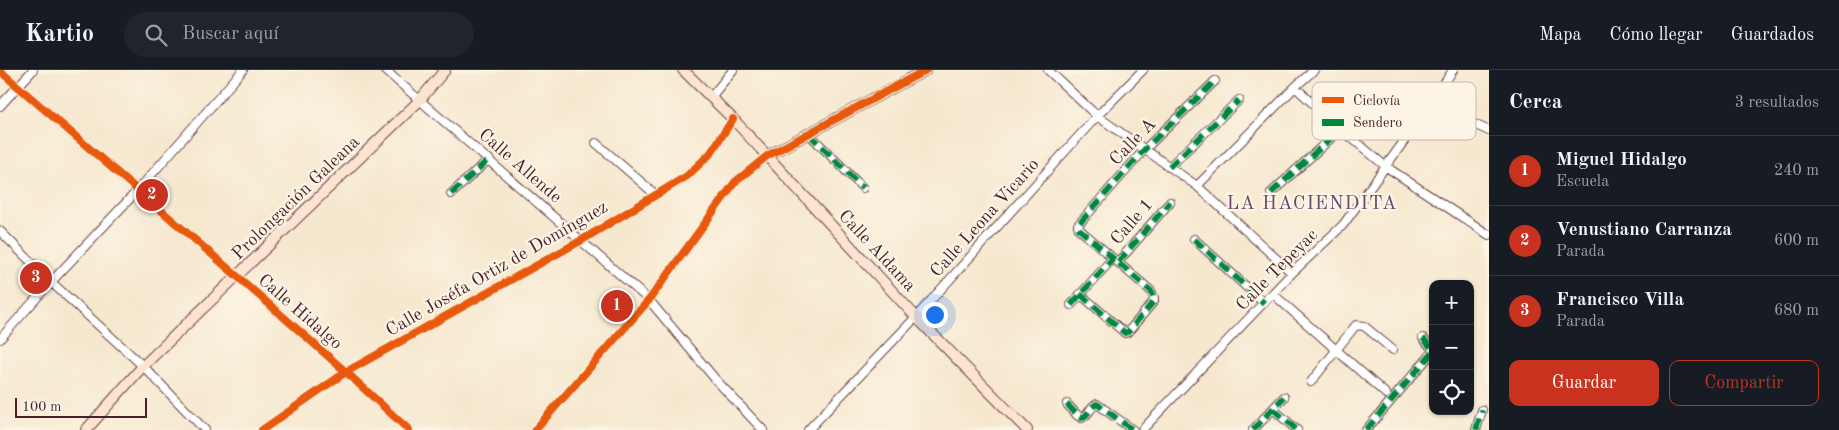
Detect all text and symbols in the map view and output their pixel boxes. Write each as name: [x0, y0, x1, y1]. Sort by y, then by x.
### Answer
search box: [124, 12, 474, 57]
icon: search: [142, 21, 170, 49]
text: Kartio: [25, 23, 94, 47]
text: Buscar aquí: [182, 25, 279, 44]
text: Mapa: [1539, 26, 1581, 44]
text: Cómo llegar: [1609, 26, 1703, 44]
text: Guardados: [1731, 26, 1814, 44]
legend: [1312, 82, 1476, 140]
text: Cerca: [1509, 92, 1562, 113]
text: Ciclovía: [1353, 94, 1401, 108]
text: 3 resultados: [1735, 95, 1819, 111]
street label: Calle A: [1106, 115, 1160, 169]
text: Sendero: [1353, 116, 1402, 130]
street label: Calle Allende: [475, 125, 565, 207]
street label: Prolongación Galeana: [229, 133, 363, 263]
text: Miguel Hidalgo: [1556, 151, 1687, 170]
street label: Calle Leona Vicario: [927, 155, 1043, 281]
text: 1: [1520, 163, 1530, 179]
text: 240 m: [1774, 163, 1819, 179]
text: Escuela: [1556, 174, 1609, 190]
pin: 2: [136, 176, 168, 214]
district label: LA HACIENDITA: [1227, 195, 1397, 214]
street label: Calle 1: [1107, 196, 1157, 248]
street label: Calle Joséfa Ortiz de Domínguez: [383, 198, 611, 340]
street label: Calle Aldama: [835, 207, 919, 295]
text: Venustiano Carranza: [1556, 221, 1732, 240]
street label: Calle Tepeyac: [1233, 226, 1321, 314]
text: 2: [1520, 233, 1530, 249]
text: 600 m: [1774, 233, 1819, 249]
text: Parada: [1556, 244, 1605, 260]
pin: 3: [20, 259, 52, 297]
street label: Calle Hidalgo: [255, 271, 346, 353]
map controls: [1429, 280, 1474, 415]
button: +: [1429, 280, 1474, 325]
pin: 1: [601, 287, 633, 325]
text: Francisco Villa: [1556, 291, 1684, 310]
your location: [922, 302, 948, 328]
text: 3: [1520, 303, 1530, 319]
text: 680 m: [1774, 303, 1819, 319]
text: Parada: [1556, 314, 1605, 330]
button: −: [1429, 325, 1474, 370]
button: Guardar: [1509, 360, 1659, 406]
button: Compartir: [1669, 360, 1819, 406]
button: locate: [1429, 370, 1474, 415]
scale bar: [15, 395, 148, 418]
text: 100 m: [22, 400, 61, 414]

